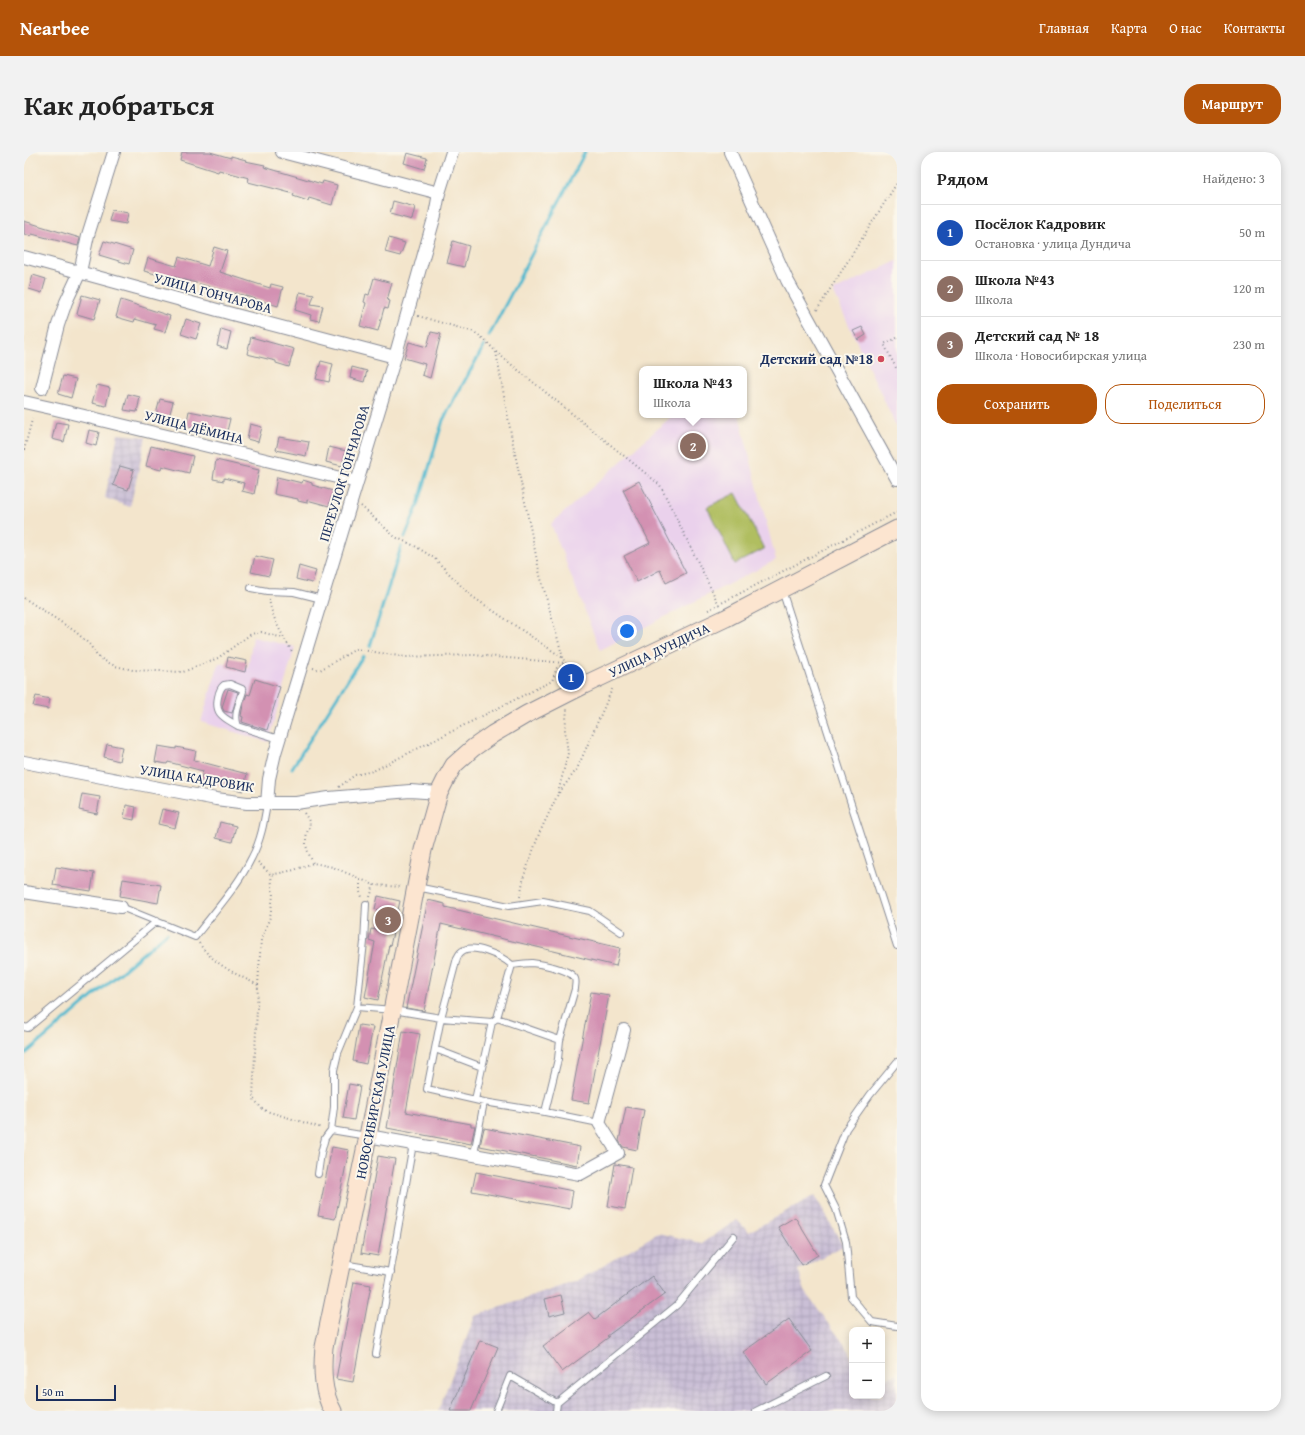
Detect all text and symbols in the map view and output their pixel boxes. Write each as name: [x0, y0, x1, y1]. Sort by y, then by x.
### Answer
text: Nearbee: [20, 14, 90, 42]
text: Главная: [1039, 18, 1089, 38]
text: Карта: [1111, 18, 1147, 38]
text: О нас: [1169, 18, 1202, 38]
text: Контакты: [1224, 18, 1285, 38]
text: Как добраться: [24, 84, 214, 125]
button: Маршрут: [1184, 84, 1281, 124]
text: Рядом: [937, 166, 988, 191]
text: Найдено: 3: [1203, 169, 1265, 188]
text: Посёлок Кадровик: [975, 213, 1105, 234]
text: 1: [947, 223, 953, 242]
text: 50 m: [1239, 223, 1265, 242]
text: Остановка · улица Дундича: [975, 234, 1131, 253]
street label: УЛИЦА ГОНЧАРОВА: [152, 268, 275, 319]
text: Школа №43: [975, 269, 1055, 290]
text: 2: [947, 279, 953, 298]
text: 120 m: [1233, 279, 1265, 298]
text: Школа: [975, 290, 1013, 309]
text: Детский сад № 18: [975, 325, 1099, 346]
text: 3: [947, 335, 953, 354]
text: 230 m: [1233, 335, 1265, 354]
text: Школа · Новосибирская улица: [975, 346, 1147, 365]
place label: Детский сад №18: [759, 349, 873, 369]
marker: Детский сад №18: [876, 354, 886, 364]
popup: [639, 366, 747, 418]
text: Школа №43: [653, 372, 733, 393]
button: Сохранить: [937, 384, 1097, 424]
button: Поделиться: [1105, 384, 1265, 424]
text: Школа: [653, 393, 691, 412]
street label: ПЕРЕУЛОК ГОНЧАРОВА: [314, 402, 375, 544]
street label: УЛИЦА ДЁМИНА: [142, 405, 246, 449]
pin: 2: [680, 431, 706, 461]
street label: УЛИЦА ДУНДИЧА: [605, 618, 713, 682]
your location: [617, 621, 637, 641]
pin: 1: [558, 662, 584, 692]
street label: УЛИЦА КАДРОВИК: [138, 759, 256, 797]
pin: 3: [375, 905, 401, 935]
street label: НОВОСИБИРСКАЯ УЛИЦА: [350, 1023, 400, 1181]
map controls: [849, 1327, 885, 1399]
button: +: [849, 1327, 885, 1363]
button: −: [849, 1363, 885, 1399]
scale bar: [36, 1383, 116, 1402]
text: 50 m: [42, 1384, 64, 1400]

